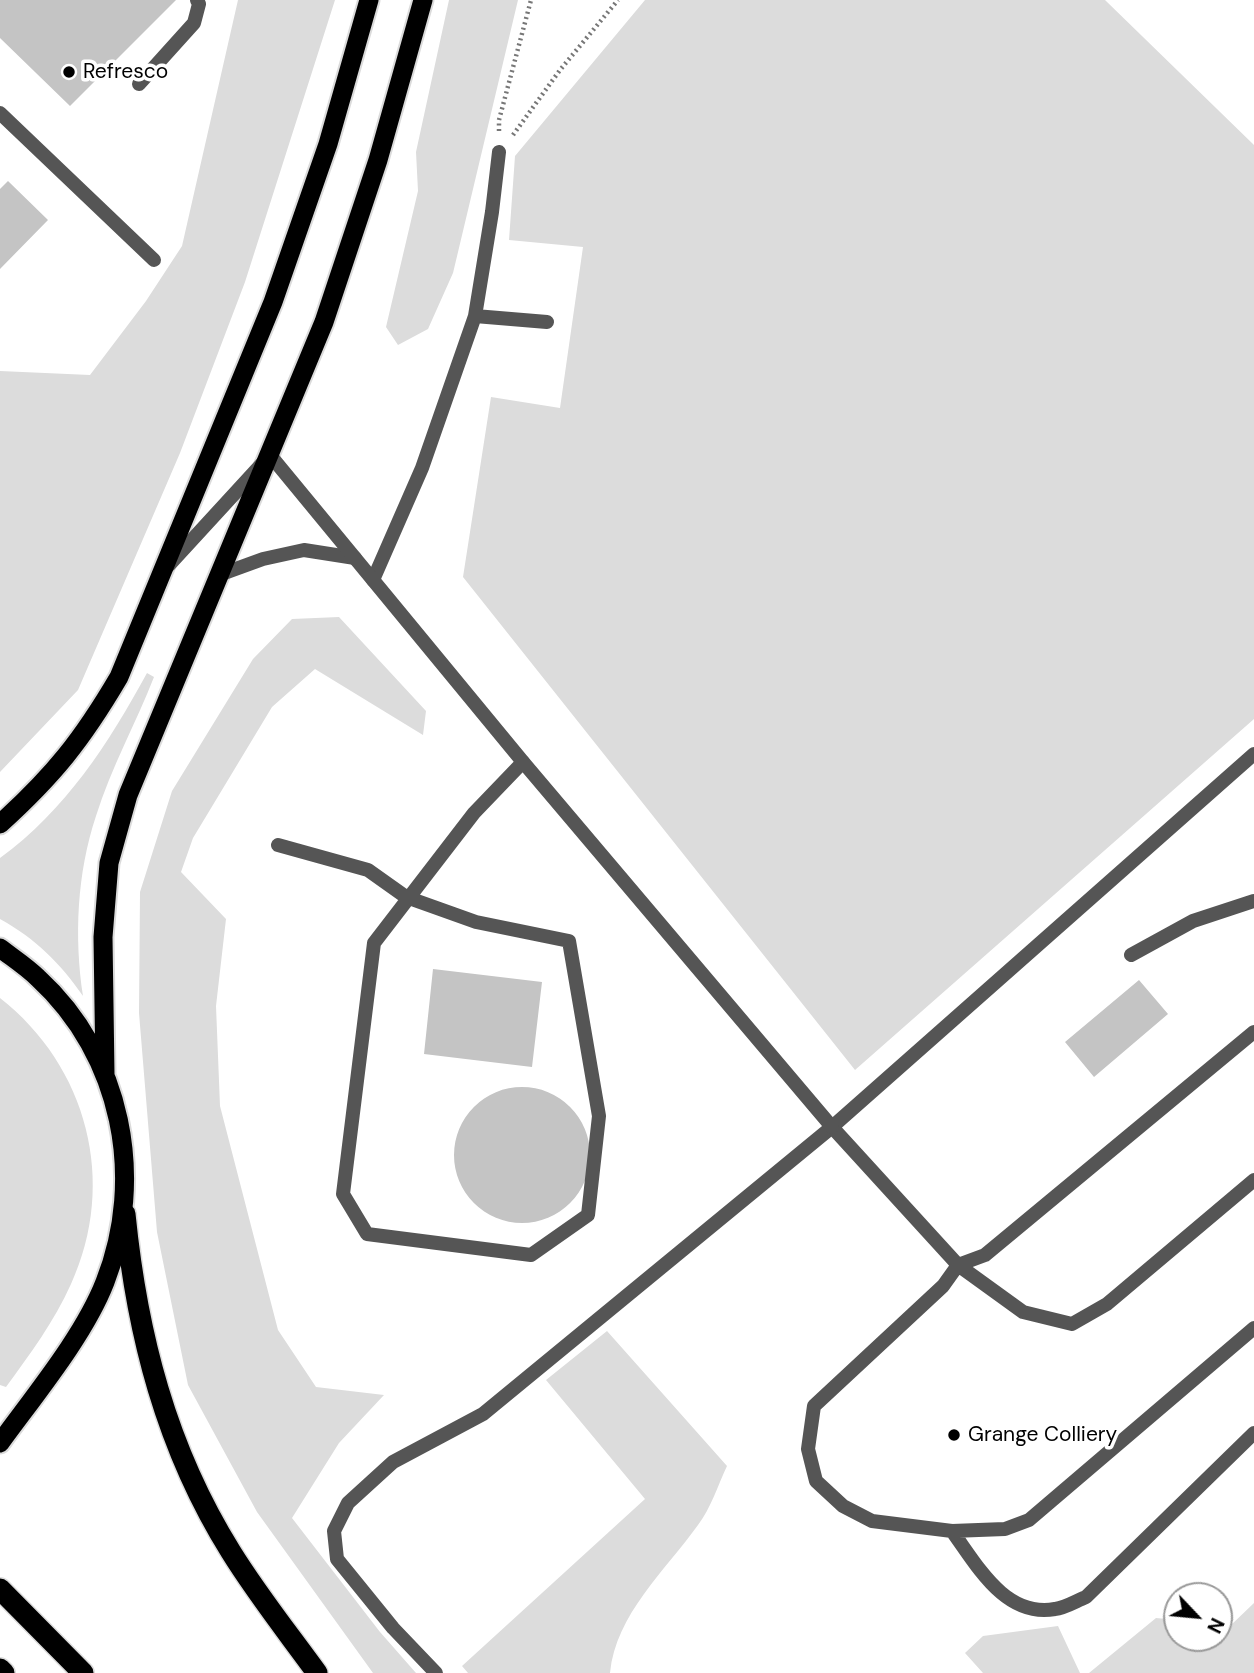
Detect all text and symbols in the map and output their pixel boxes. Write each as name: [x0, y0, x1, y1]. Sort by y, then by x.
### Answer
place label: Refresco: [83, 59, 168, 85]
marker: Refresco: [61, 64, 77, 80]
place label: Grange Colliery: [968, 1422, 1117, 1448]
marker: Grange Colliery: [946, 1427, 962, 1443]
north arrow: [1163, 1582, 1233, 1652]
text: N: [1201, 1614, 1230, 1637]

